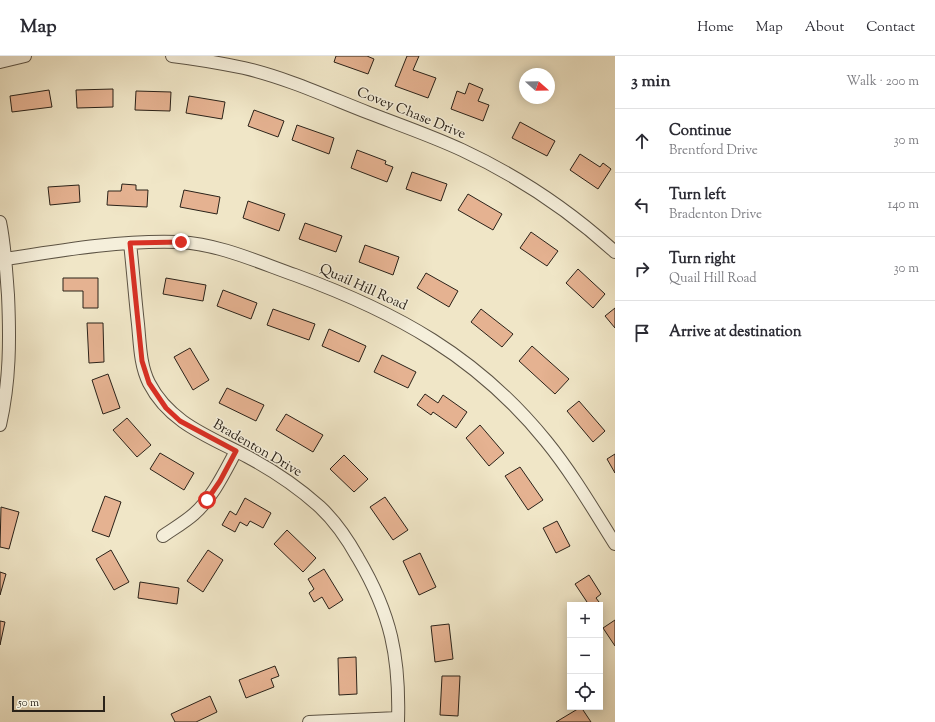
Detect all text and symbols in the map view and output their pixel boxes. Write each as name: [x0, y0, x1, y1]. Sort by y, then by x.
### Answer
text: Map: [20, 14, 57, 41]
text: Home: [697, 18, 734, 38]
text: Map: [756, 18, 783, 38]
text: About: [805, 18, 844, 38]
text: Contact: [866, 18, 915, 38]
north arrow: [519, 68, 555, 104]
text: 3 min: [631, 70, 670, 94]
text: Walk · 200 m: [846, 73, 919, 91]
street label: Covey Chase Drive: [353, 83, 469, 145]
text: Continue: [669, 121, 731, 142]
icon: ahead: [631, 130, 653, 152]
text: 30 m: [893, 132, 919, 150]
text: Brentford Drive: [669, 142, 758, 160]
text: Turn left: [669, 185, 726, 206]
icon: left: [631, 194, 653, 216]
text: 140 m: [888, 196, 919, 214]
text: Bradenton Drive: [669, 206, 762, 224]
route end: [172, 233, 190, 251]
text: Turn right: [669, 249, 735, 270]
icon: right: [631, 258, 653, 280]
street label: Quail Hill Road: [316, 260, 410, 316]
text: 30 m: [893, 260, 919, 278]
text: Quail Hill Road: [669, 270, 757, 288]
icon: arrive: [631, 322, 653, 344]
text: Arrive at destination: [669, 322, 802, 343]
street label: Bradenton Drive: [209, 415, 305, 483]
route start: [198, 491, 216, 509]
map controls: [567, 602, 603, 710]
button: +: [567, 602, 603, 638]
button: −: [567, 638, 603, 674]
button: locate: [567, 674, 603, 710]
scale bar: [12, 694, 105, 713]
text: 50 m: [18, 695, 39, 711]

